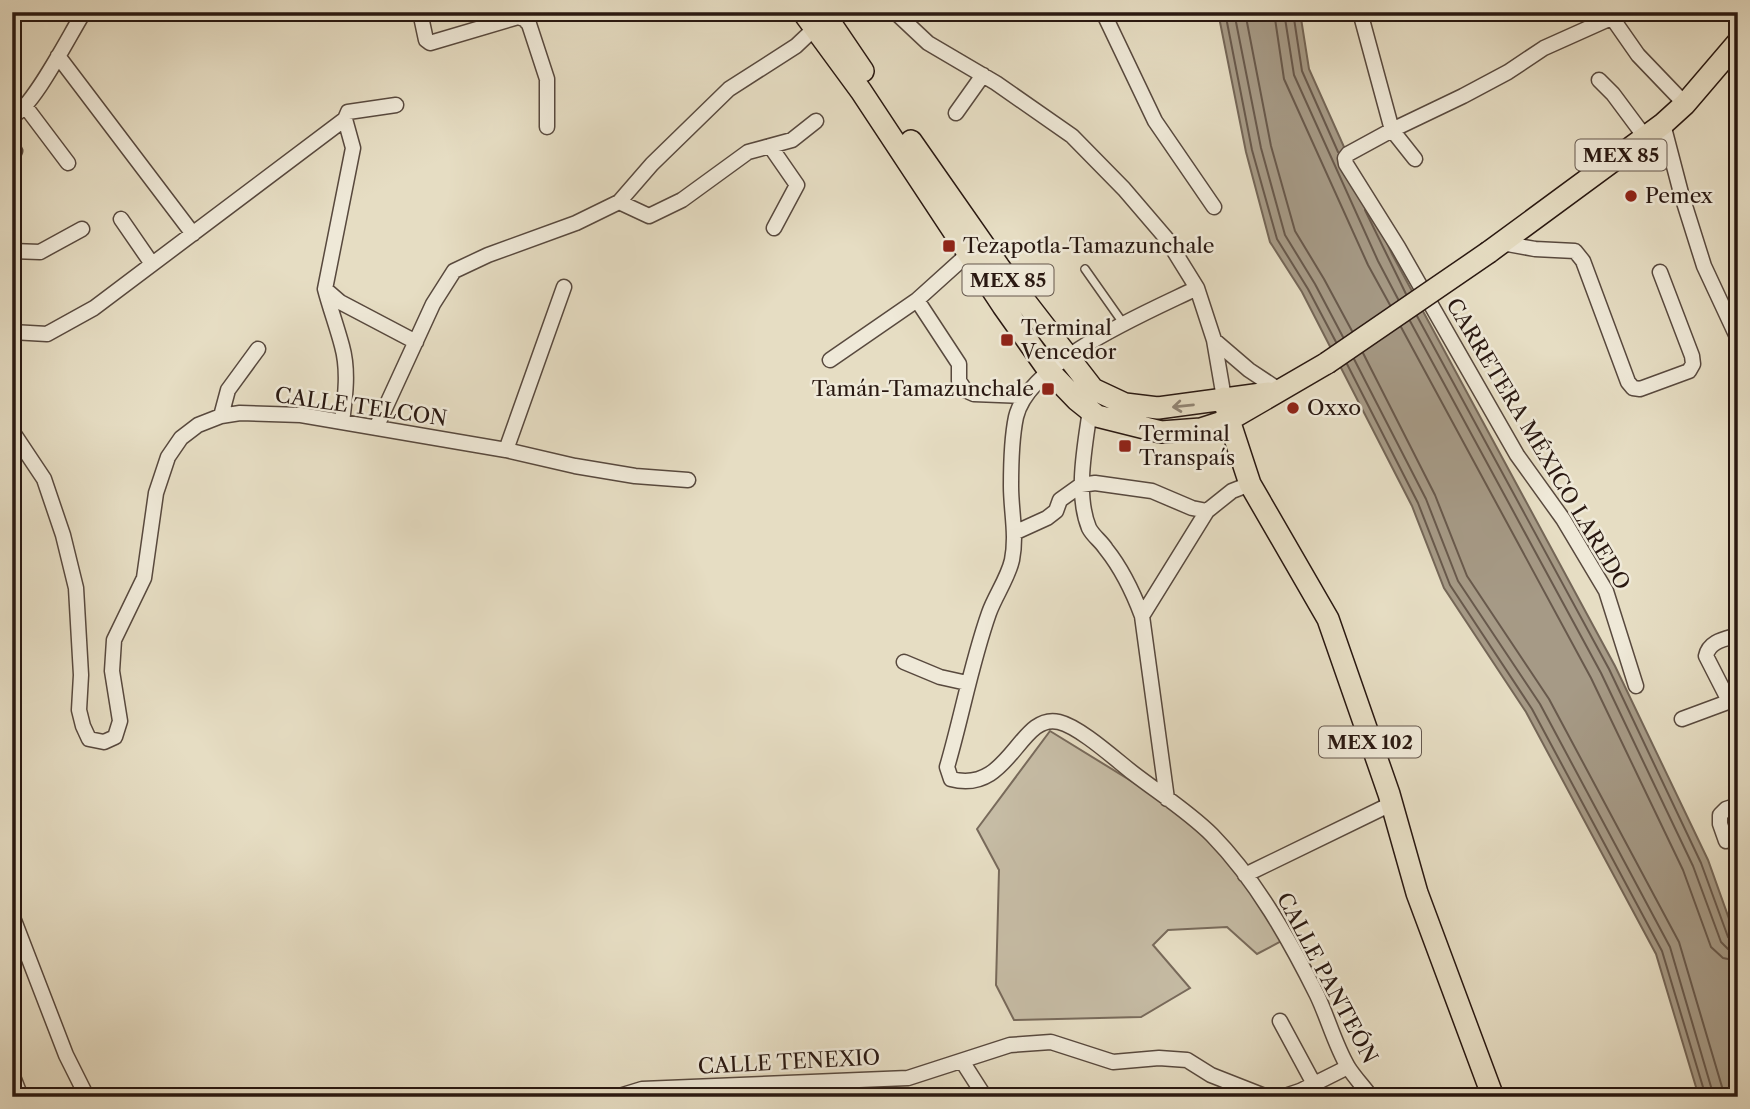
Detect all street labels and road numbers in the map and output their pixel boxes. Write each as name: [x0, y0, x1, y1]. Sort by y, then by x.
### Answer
road number: MEX 85: [1576, 140, 1666, 170]
road number: MEX 85: [962, 264, 1054, 296]
street label: CARRETERA MÉXICO LAREDO: [1441, 293, 1636, 594]
street label: CALLE TELCON: [273, 382, 449, 431]
road number: MEX 102: [1319, 726, 1421, 758]
street label: CALLE PANTEÓN: [1272, 888, 1383, 1067]
street label: CALLE TENEXIO: [697, 1044, 881, 1079]

